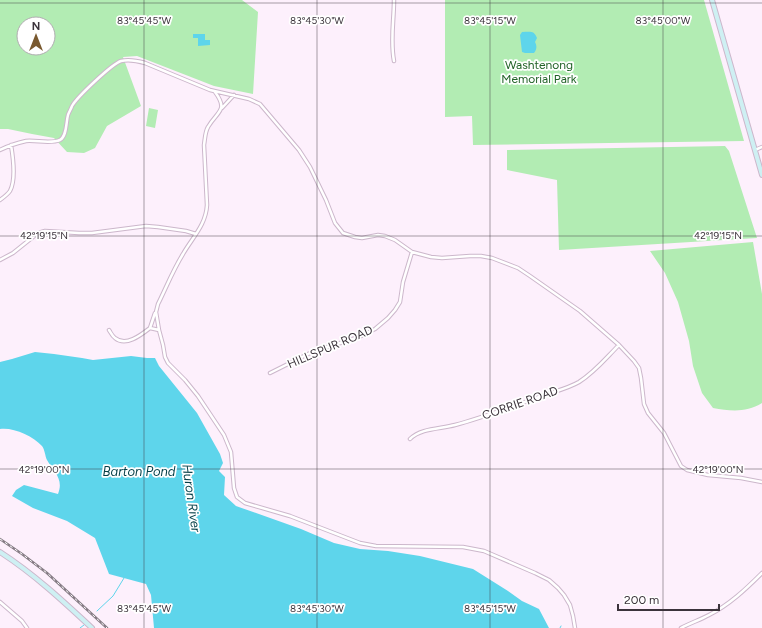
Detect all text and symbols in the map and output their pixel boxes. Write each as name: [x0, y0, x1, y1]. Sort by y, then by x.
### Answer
text: 83°45'45"W: [117, 14, 171, 27]
text: 83°45'30"W: [290, 14, 344, 27]
text: 83°45'15"W: [464, 14, 516, 27]
text: 83°45'00"W: [636, 14, 691, 27]
north arrow: [16, 16, 56, 56]
text: N: [32, 20, 40, 33]
park label: Washtenong Memorial Park: [501, 58, 577, 86]
text: 42°19'15"N: [20, 229, 68, 242]
text: 42°19'15"N: [694, 229, 742, 242]
street label: HILLSPUR ROAD: [285, 323, 375, 371]
street label: CORRIE ROAD: [480, 383, 560, 423]
text: 42°19'00"N: [18, 463, 70, 476]
water label: Huron River: [179, 463, 204, 534]
text: 42°19'00"N: [692, 463, 744, 476]
water label: Barton Pond: [103, 464, 176, 479]
scale bar: [618, 586, 719, 612]
text: 200 m: [624, 593, 659, 607]
text: 83°45'45"W: [117, 602, 171, 615]
text: 83°45'30"W: [290, 602, 344, 615]
text: 83°45'15"W: [464, 602, 516, 615]

